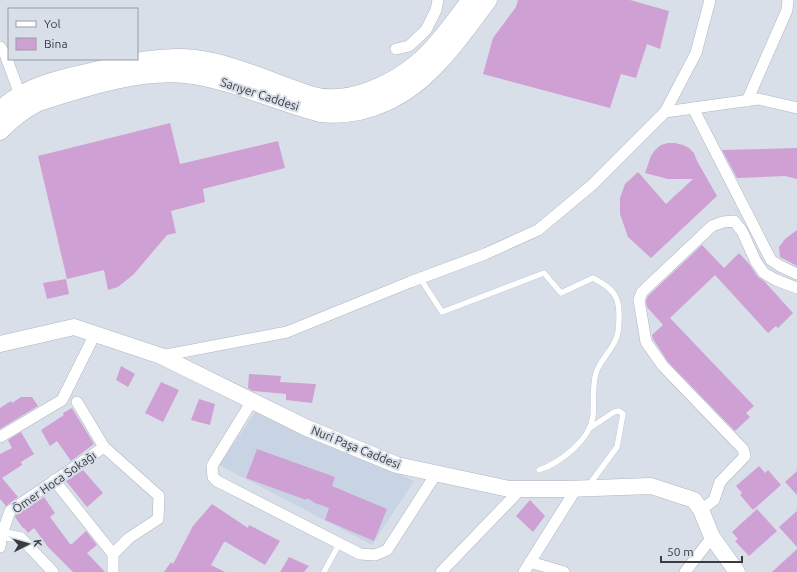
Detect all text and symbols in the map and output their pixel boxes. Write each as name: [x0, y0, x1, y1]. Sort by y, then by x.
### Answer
legend: [8, 8, 138, 60]
text: Yol: [44, 17, 61, 30]
text: Bina: [44, 37, 68, 50]
street label: Sarıyer Caddesi: [219, 75, 301, 113]
street label: Nuri Paşa Caddesi: [309, 423, 403, 471]
street label: Ömer Hoca Sokağı: [10, 448, 98, 516]
north arrow: [8, 524, 48, 564]
scale bar: [661, 538, 742, 564]
text: K: [32, 539, 44, 548]
text: 50 m: [667, 545, 694, 558]

